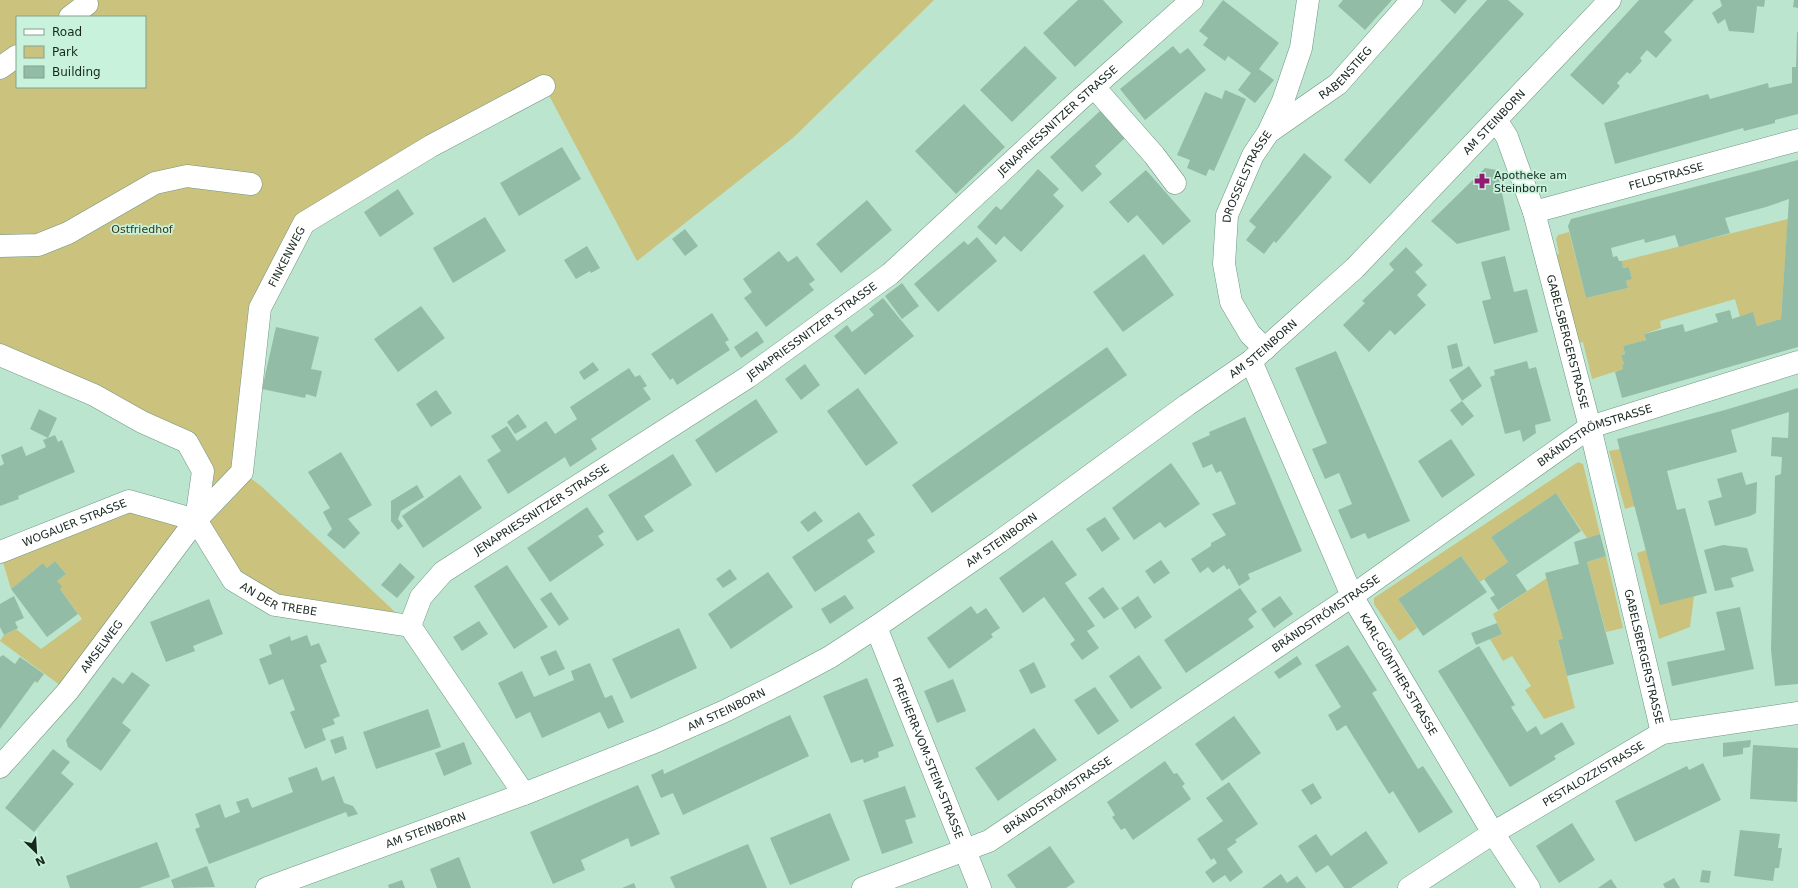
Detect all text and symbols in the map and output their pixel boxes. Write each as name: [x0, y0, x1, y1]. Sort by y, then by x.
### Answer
legend: [16, 16, 146, 88]
text: Road: [52, 25, 82, 39]
street label: RABENSTIEG: [1316, 44, 1375, 102]
text: Park: [52, 45, 78, 59]
street label: JENAPRIESSNITZER STRASSE: [994, 63, 1120, 179]
text: Building: [52, 65, 101, 79]
street label: AM STEINBORN: [1460, 87, 1528, 157]
street label: DROSSELSTRASSE: [1220, 128, 1274, 223]
street label: FELDSTRASSE: [1627, 160, 1705, 192]
place label: Apotheke am Steinborn: [1494, 169, 1567, 195]
pharmacy icon: Apotheke am Steinborn: [1473, 172, 1491, 190]
park label: Ostfriedhof: [111, 223, 174, 236]
street label: FINKENWEG: [266, 224, 308, 289]
street label: GABELSBERGERSTRASSE: [1544, 273, 1592, 410]
street label: JENAPRIESSNITZER STRASSE: [743, 279, 879, 383]
street label: AM STEINBORN: [1227, 317, 1300, 381]
street label: BRÄNDSTRÖMSTRASSE: [1535, 402, 1654, 469]
street label: JENAPRIESSNITZER STRASSE: [471, 461, 611, 558]
street label: WOGAUER STRASSE: [20, 496, 129, 549]
street label: AM STEINBORN: [963, 510, 1040, 569]
street label: BRÄNDSTRÖMSTRASSE: [1269, 572, 1382, 655]
street label: AN DER TREBE: [238, 579, 318, 618]
street label: GABELSBERGERSTRASSE: [1622, 588, 1666, 725]
street label: KARL-GÜNTHER-STRASSE: [1357, 611, 1440, 738]
street label: AMSELWEG: [78, 617, 125, 675]
street label: FREIHERR-VOM-STEIN-STRASSE: [890, 675, 966, 841]
street label: AM STEINBORN: [685, 685, 767, 733]
street label: PESTALOZZISTRASSE: [1540, 738, 1647, 809]
street label: BRÄNDSTRÖMSTRASSE: [1001, 754, 1114, 836]
street label: AM STEINBORN: [384, 809, 468, 851]
north arrow: [16, 832, 56, 872]
text: N: [33, 853, 47, 868]

